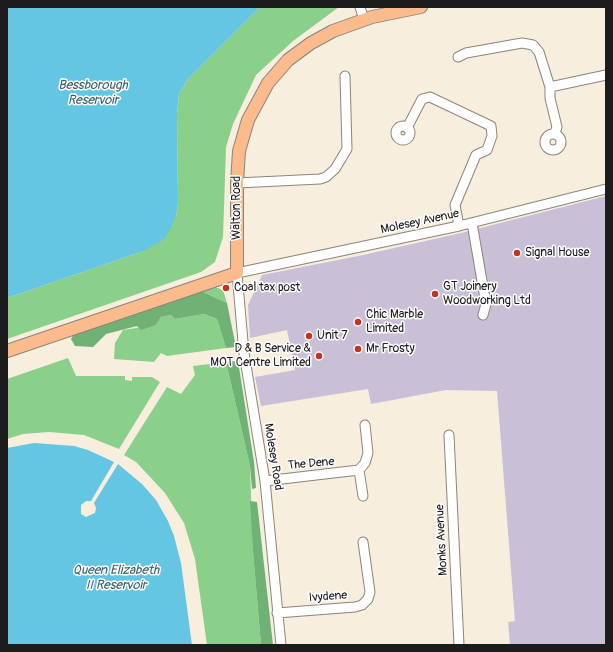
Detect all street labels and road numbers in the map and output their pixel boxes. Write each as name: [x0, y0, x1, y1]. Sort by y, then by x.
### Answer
street label: Walton Road: [230, 176, 244, 240]
street label: Molesey Avenue: [379, 207, 461, 237]
street label: Molesey Road: [261, 422, 285, 492]
street label: The Dene: [287, 455, 335, 473]
street label: Monks Avenue: [433, 504, 451, 576]
street label: Ivydene: [308, 588, 348, 606]

